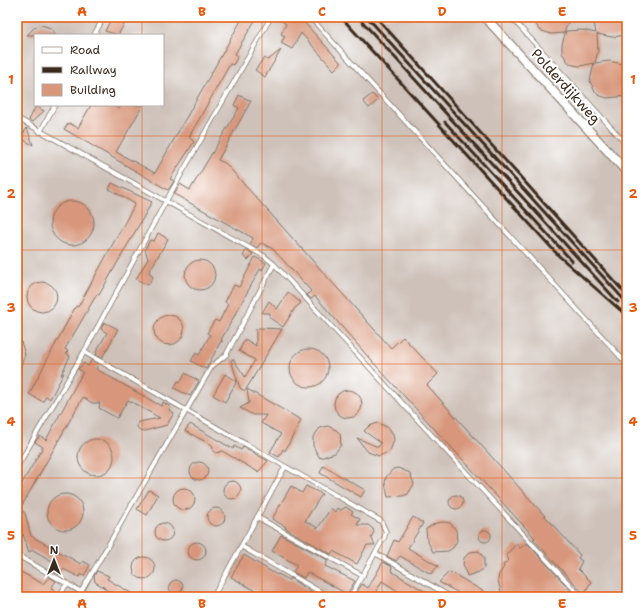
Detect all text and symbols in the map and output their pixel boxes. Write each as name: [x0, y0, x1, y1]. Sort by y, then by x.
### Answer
text: A: [77, 3, 87, 20]
text: B: [198, 3, 206, 20]
text: C: [318, 3, 326, 20]
text: D: [437, 3, 447, 20]
text: E: [558, 3, 567, 20]
legend: [34, 34, 164, 106]
text: Road: [70, 42, 101, 58]
street label: Polderdijkweg: [527, 45, 605, 127]
text: Railway: [70, 62, 117, 78]
text: 1: [8, 71, 14, 88]
text: 1: [630, 71, 636, 88]
text: Building: [70, 82, 116, 98]
text: 2: [6, 185, 16, 202]
text: 2: [628, 185, 638, 202]
text: 3: [6, 299, 16, 316]
text: 3: [628, 299, 638, 316]
text: 4: [6, 413, 16, 430]
text: 4: [628, 413, 638, 430]
text: 5: [7, 527, 15, 544]
text: 5: [629, 527, 637, 544]
north arrow: [34, 540, 74, 580]
text: N: [50, 543, 59, 558]
text: A: [77, 595, 87, 612]
text: B: [198, 595, 206, 612]
text: C: [318, 595, 326, 612]
text: D: [437, 595, 447, 612]
text: E: [558, 595, 567, 612]

